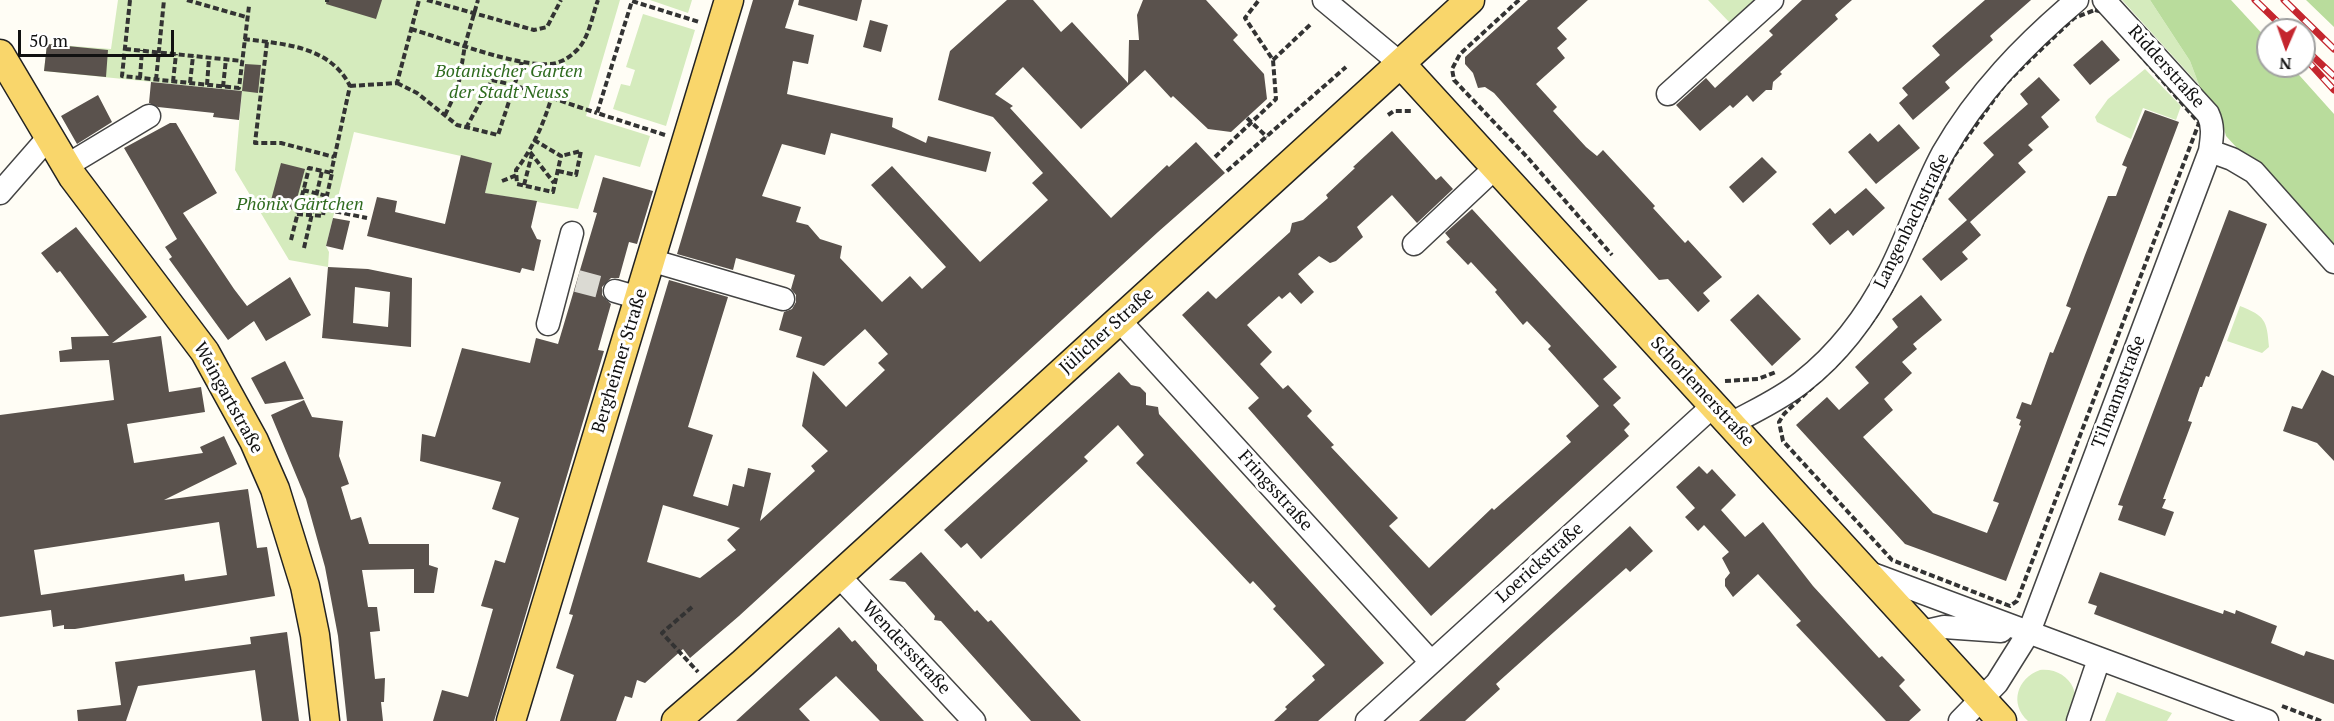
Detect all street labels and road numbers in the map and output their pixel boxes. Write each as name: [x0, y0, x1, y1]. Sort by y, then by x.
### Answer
street label: Ridderstraße: [2123, 21, 2209, 113]
street label: Langenbachstraße: [1870, 150, 1954, 292]
street label: Jülicher Straße: [1055, 283, 1159, 379]
street label: Bergheimer Straße: [588, 286, 652, 436]
street label: Schorlemerstraße: [1646, 333, 1758, 451]
street label: Tilmannstraße: [2088, 333, 2150, 451]
street label: Weingartstraße: [189, 339, 267, 457]
street label: Fringsstraße: [1233, 446, 1317, 536]
street label: Loerickstraße: [1492, 518, 1588, 608]
street label: Wendersstraße: [857, 597, 955, 699]

